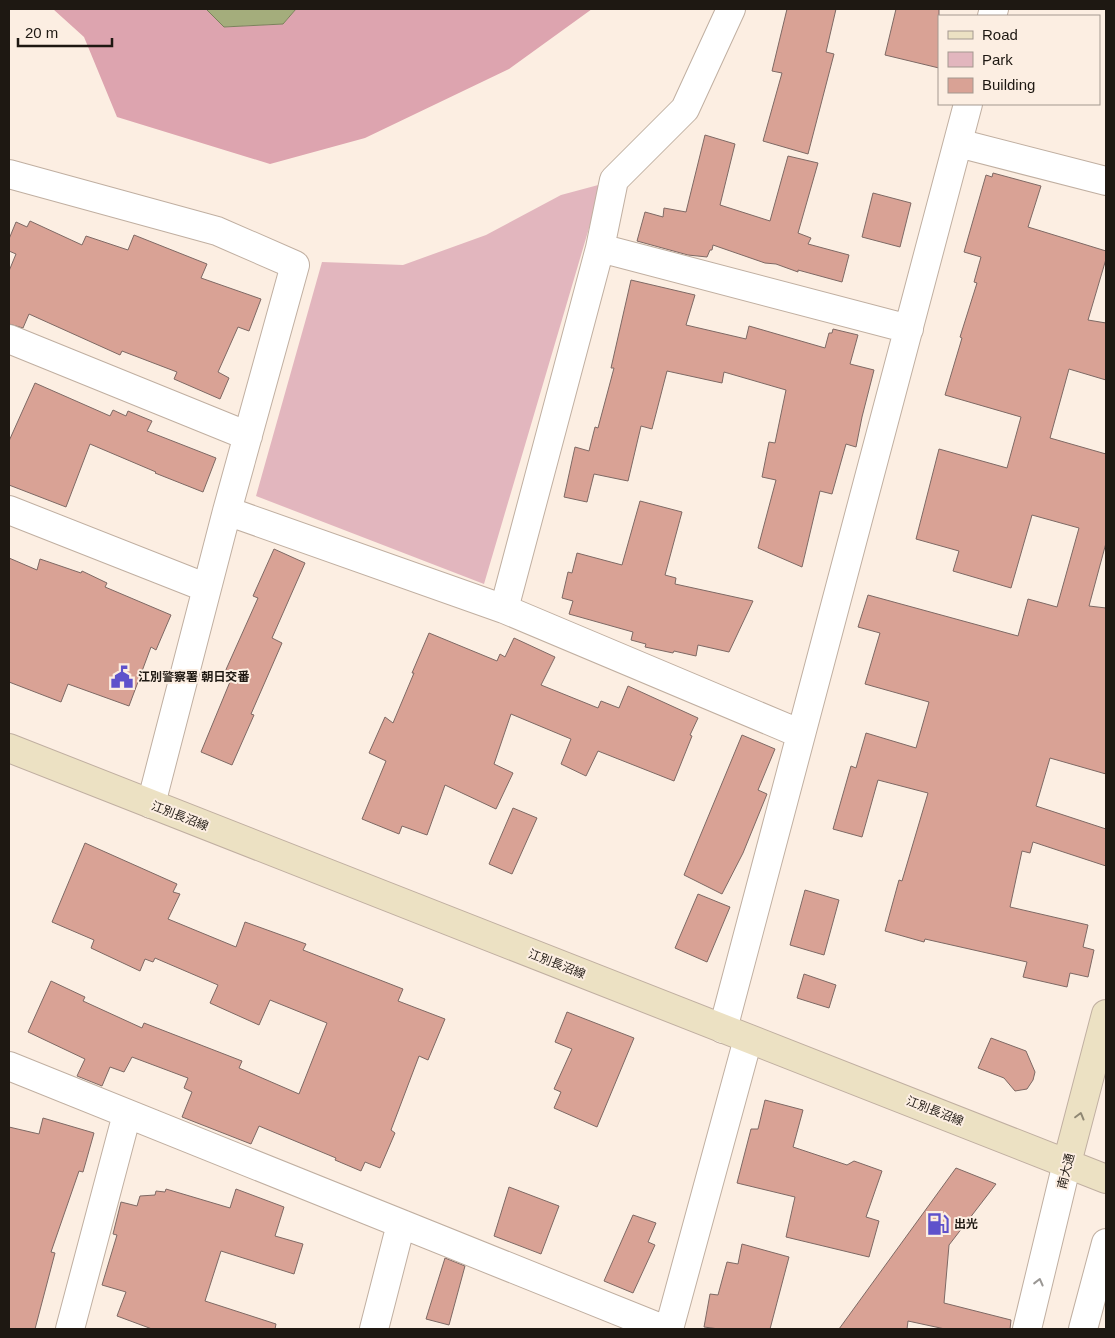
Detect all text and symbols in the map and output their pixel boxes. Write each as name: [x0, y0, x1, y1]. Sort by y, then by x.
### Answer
scale bar: [18, 15, 111, 47]
legend: [938, 15, 1100, 105]
text: 20 m: [25, 24, 58, 41]
text: Road: [982, 26, 1018, 43]
text: Park: [982, 51, 1013, 68]
text: Building: [982, 76, 1035, 93]
public building icon: 江別警察署 朝日交番: [109, 664, 135, 690]
place label: 江別警察署 朝日交番: [138, 670, 250, 684]
street label: 江別長沼線: [149, 799, 211, 833]
street label: 江別長沼線: [526, 947, 588, 981]
street label: 江別長沼線: [904, 1094, 966, 1128]
one-way arrow: [1074, 1111, 1085, 1120]
street label: 南大通: [1055, 1152, 1077, 1190]
fuel station icon: 出光: [925, 1211, 951, 1237]
place label: 出光: [954, 1217, 978, 1231]
one-way arrow: [1033, 1277, 1044, 1286]

